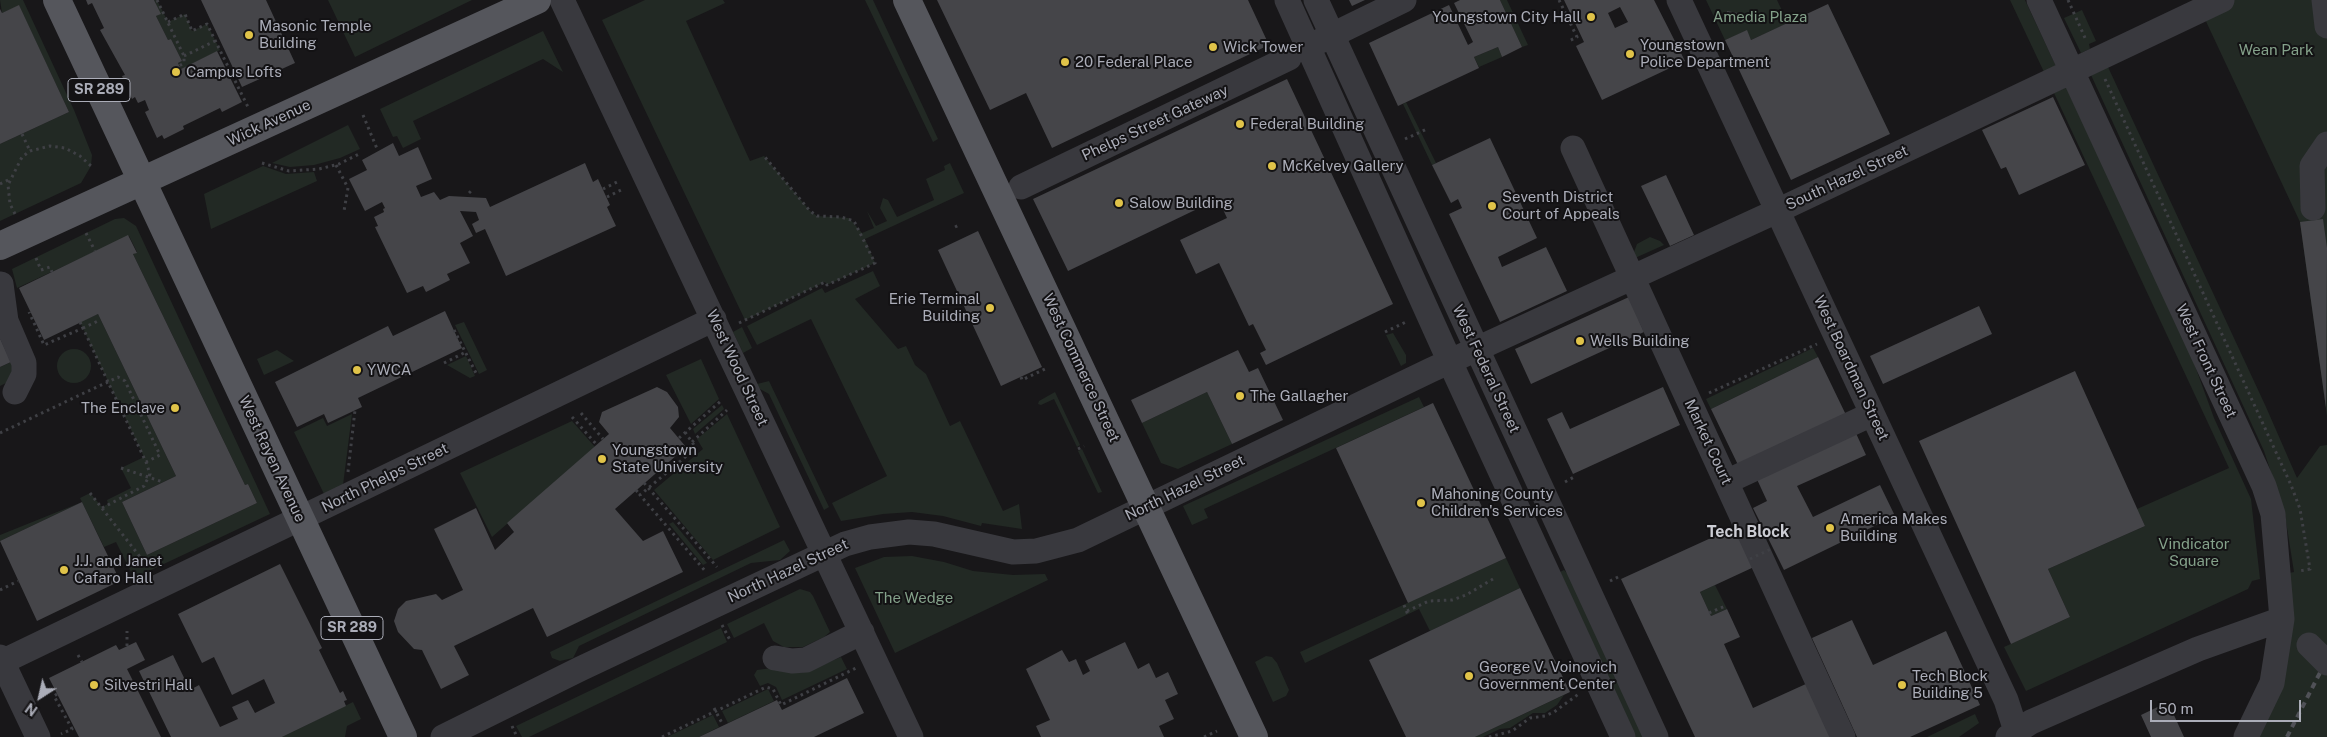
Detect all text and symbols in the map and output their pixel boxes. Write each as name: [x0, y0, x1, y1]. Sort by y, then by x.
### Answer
place label: Youngstown City Hall: [1432, 8, 1581, 26]
park label: Amedia Plaza: [1713, 8, 1807, 26]
marker: Youngstown City Hall: [1585, 11, 1597, 23]
place label: Masonic Temple Building: [259, 17, 372, 52]
marker: Masonic Temple Building: [243, 29, 255, 41]
place label: Youngstown Police Department: [1640, 36, 1769, 71]
place label: Wick Tower: [1223, 38, 1303, 56]
marker: Wick Tower: [1207, 41, 1219, 53]
park label: Wean Park: [2239, 41, 2313, 59]
marker: Youngstown Police Department: [1624, 48, 1636, 60]
place label: 20 Federal Place: [1075, 53, 1192, 71]
marker: 20 Federal Place: [1059, 56, 1071, 68]
place label: Campus Lofts: [186, 63, 282, 81]
marker: Campus Lofts: [170, 66, 182, 78]
road number: SR 289: [68, 78, 130, 102]
street label: Phelps Street Gateway: [1079, 81, 1231, 165]
street label: Wick Avenue: [225, 96, 313, 150]
place label: Federal Building: [1250, 115, 1364, 133]
marker: Federal Building: [1234, 118, 1246, 130]
street label: South Hazel Street: [1783, 142, 1911, 214]
place label: McKelvey Gallery: [1282, 157, 1404, 175]
marker: McKelvey Gallery: [1266, 160, 1278, 172]
place label: Seventh District Court of Appeals: [1502, 188, 1620, 223]
place label: Salow Building: [1129, 194, 1233, 212]
marker: Salow Building: [1113, 197, 1125, 209]
marker: Seventh District Court of Appeals: [1486, 200, 1498, 212]
place label: Erie Terminal Building: [889, 290, 980, 325]
street label: West Commerce Street: [1039, 291, 1123, 445]
street label: West Boardman Street: [1809, 293, 1893, 443]
street label: West Front Street: [2172, 301, 2240, 421]
marker: Erie Terminal Building: [984, 302, 996, 314]
street label: West Federal Street: [1448, 302, 1524, 436]
street label: West Wood Street: [702, 307, 772, 429]
place label: Wells Building: [1590, 332, 1690, 350]
marker: Wells Building: [1574, 335, 1586, 347]
place label: YWCA: [367, 361, 411, 379]
marker: YWCA: [351, 364, 363, 376]
place label: The Gallagher: [1250, 387, 1348, 405]
marker: The Gallagher: [1234, 390, 1246, 402]
street label: West Rayen Avenue: [235, 393, 309, 525]
street label: Market Court: [1680, 396, 1736, 488]
place label: The Enclave: [81, 399, 165, 417]
marker: The Enclave: [169, 402, 181, 414]
street label: North Phelps Street: [319, 440, 451, 516]
place label: Youngstown State University: [612, 441, 723, 476]
street label: North Hazel Street: [1122, 451, 1248, 525]
marker: Youngstown State University: [596, 453, 608, 465]
place label: Mahoning County Children's Services: [1431, 485, 1563, 520]
marker: Mahoning County Children's Services: [1415, 497, 1427, 509]
place label: America Makes Building: [1840, 510, 1947, 545]
district label: Tech Block: [1707, 522, 1789, 542]
marker: America Makes Building: [1824, 522, 1836, 534]
street label: North Hazel Street: [725, 535, 851, 607]
park label: Vindicator Square: [2158, 535, 2230, 570]
place label: J.J. and Janet Cafaro Hall: [74, 552, 162, 587]
marker: J.J. and Janet Cafaro Hall: [58, 564, 70, 576]
park label: The Wedge: [875, 589, 953, 607]
road number: SR 289: [321, 616, 383, 640]
place label: George V. Voinovich Government Center: [1479, 658, 1617, 693]
place label: Tech Block Building 5: [1912, 667, 1988, 702]
marker: George V. Voinovich Government Center: [1463, 670, 1475, 682]
north arrow: [15, 672, 65, 722]
place label: Silvestri Hall: [104, 676, 193, 694]
marker: Silvestri Hall: [88, 679, 100, 691]
marker: Tech Block Building 5: [1896, 679, 1908, 691]
scale bar: [2152, 690, 2303, 722]
text: N: [22, 700, 40, 719]
text: 50 m: [2158, 700, 2193, 717]

